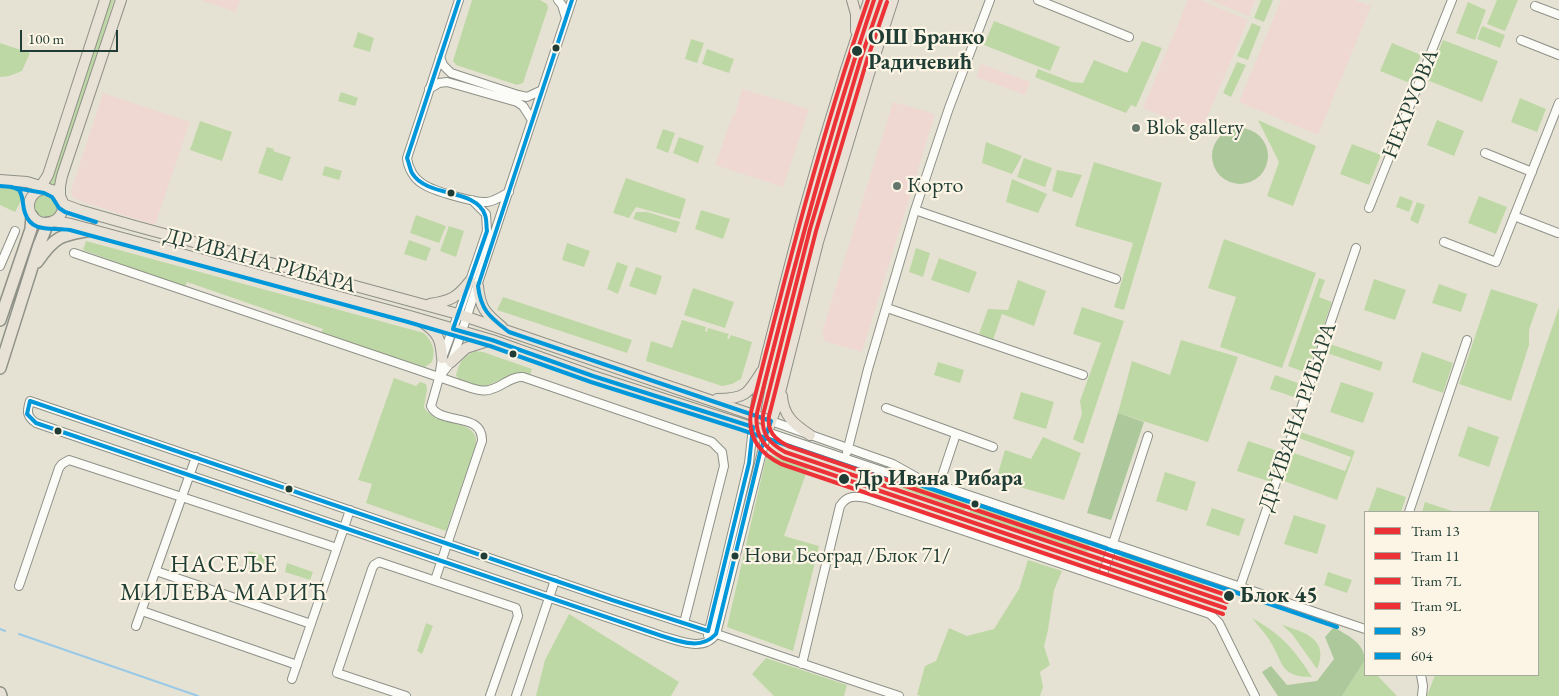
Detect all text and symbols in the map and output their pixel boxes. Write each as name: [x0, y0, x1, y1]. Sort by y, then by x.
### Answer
scale bar: [22, 20, 120, 52]
place label: ОШ Бранко Радичевић: [868, 25, 984, 76]
text: 100 m: [28, 29, 64, 48]
unlabelled marker: [551, 43, 561, 53]
marker: ОШ Бранко Радичевић: [850, 44, 864, 58]
street label: НЕХРУОВА: [1377, 45, 1445, 163]
place label: Blok gallery: [1146, 115, 1244, 141]
marker: Blok gallery: [1130, 122, 1142, 134]
place label: Корто: [907, 173, 963, 199]
marker: Корто: [891, 180, 903, 192]
unlabelled marker: [446, 188, 456, 198]
street label: ДР ИВАНА РИБАРА: [161, 223, 359, 299]
street label: ДР ИВАНА РИБАРА: [1253, 319, 1343, 515]
unlabelled marker: [508, 349, 518, 359]
unlabelled marker: [53, 426, 63, 436]
place label: Др Ивана Рибара: [855, 466, 1023, 492]
marker: Др Ивана Рибара: [837, 472, 851, 486]
unlabelled marker: [284, 484, 294, 494]
unlabelled marker: [970, 499, 980, 509]
legend: [1364, 511, 1539, 676]
text: Tram 13: [1411, 521, 1460, 540]
place label: Нови Београд /Блок 71/: [744, 543, 950, 569]
text: Tram 11: [1411, 546, 1460, 565]
district label: НАСЕЉЕ МИЛЕВА МАРИЋ: [118, 551, 330, 607]
unlabelled marker: [479, 551, 489, 561]
marker: Нови Београд /Блок 71/: [730, 551, 740, 561]
text: Tram 7L: [1411, 571, 1461, 590]
place label: Блок 45: [1240, 583, 1318, 609]
marker: Блок 45: [1222, 589, 1236, 603]
text: Tram 9L: [1411, 596, 1461, 615]
text: 89: [1411, 621, 1425, 640]
text: 604: [1411, 646, 1433, 665]

